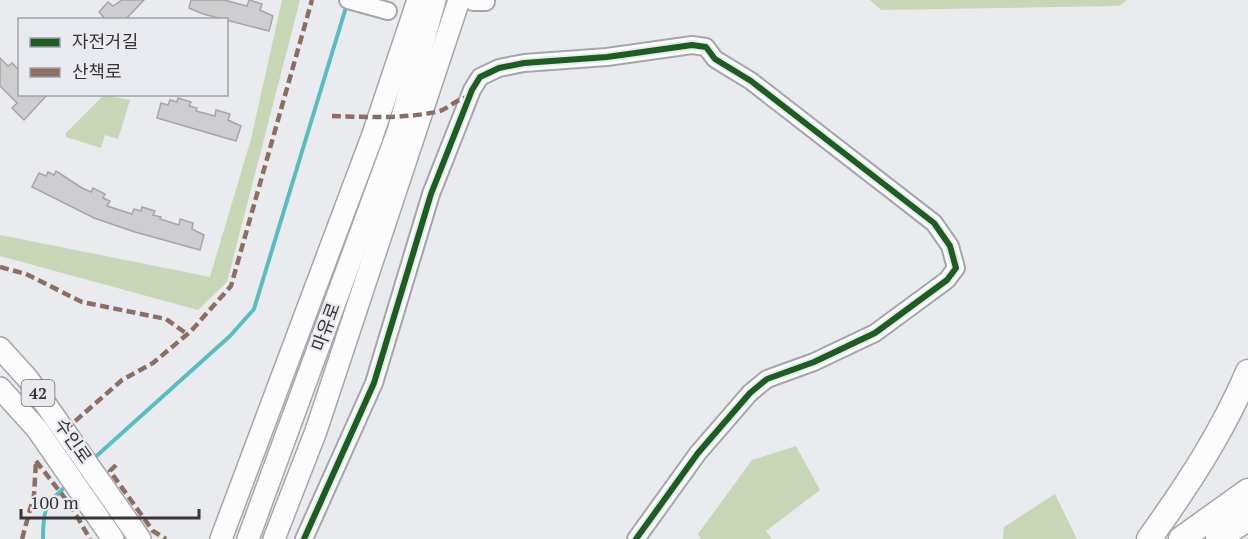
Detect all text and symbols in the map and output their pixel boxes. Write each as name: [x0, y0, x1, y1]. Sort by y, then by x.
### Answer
legend: [18, 18, 228, 96]
text: 자전거길: [72, 29, 138, 53]
text: 산책로: [72, 59, 122, 83]
street label: 마유로: [305, 299, 345, 354]
road number: 42: [22, 380, 54, 406]
street label: 수인로: [50, 413, 98, 468]
scale bar: [21, 482, 200, 520]
text: 100 m: [30, 490, 79, 514]

